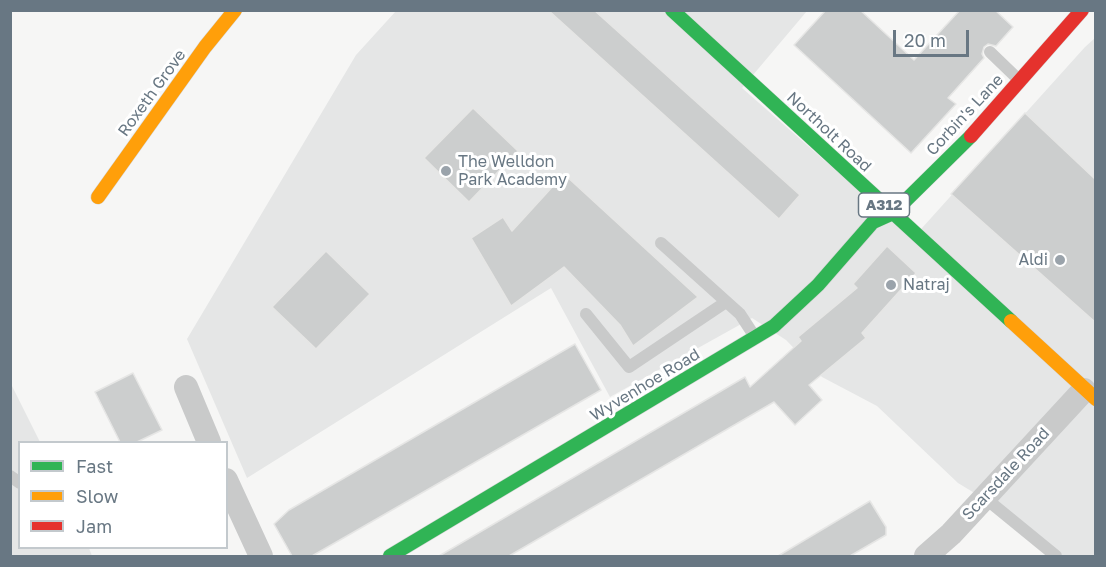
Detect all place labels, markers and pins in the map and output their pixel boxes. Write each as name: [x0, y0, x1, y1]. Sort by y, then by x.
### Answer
place label: The Welldon Park Academy: [458, 152, 567, 190]
marker: The Welldon Park Academy: [439, 164, 453, 178]
place label: Aldi: [1019, 250, 1048, 270]
marker: Aldi: [1053, 253, 1067, 267]
place label: Natraj: [903, 275, 950, 295]
marker: Natraj: [884, 278, 898, 292]

